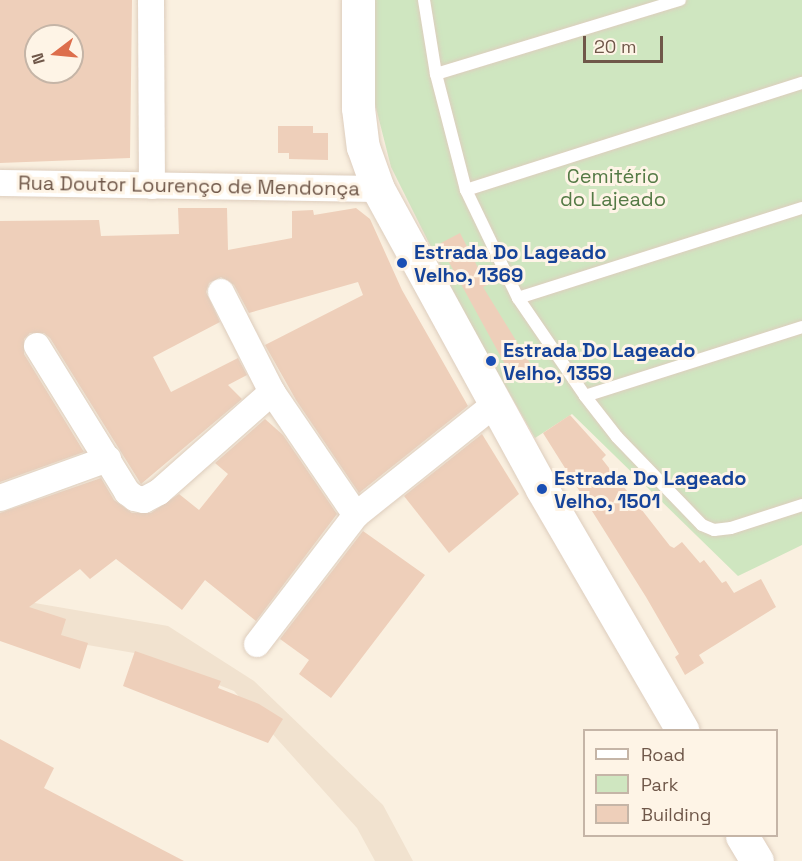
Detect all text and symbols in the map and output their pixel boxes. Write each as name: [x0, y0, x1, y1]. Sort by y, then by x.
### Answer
north arrow: [24, 24, 84, 84]
scale bar: [586, 24, 666, 62]
text: 20 m: [594, 35, 637, 58]
text: N: [27, 51, 50, 67]
park label: Cemitério do Lajeado: [560, 165, 666, 212]
street label: Rua Doutor Lourenço de Mendonça: [18, 171, 360, 201]
place label: Estrada Do Lageado Velho, 1369: [414, 240, 606, 287]
marker: Estrada Do Lageado Velho, 1369: [395, 256, 409, 270]
place label: Estrada Do Lageado Velho, 1359: [503, 338, 695, 385]
marker: Estrada Do Lageado Velho, 1359: [484, 354, 498, 368]
place label: Estrada Do Lageado Velho, 1501: [554, 466, 746, 513]
marker: Estrada Do Lageado Velho, 1501: [535, 482, 549, 496]
legend: [583, 729, 778, 837]
text: Road: [641, 743, 685, 766]
text: Park: [641, 773, 678, 796]
text: Building: [641, 803, 711, 826]

